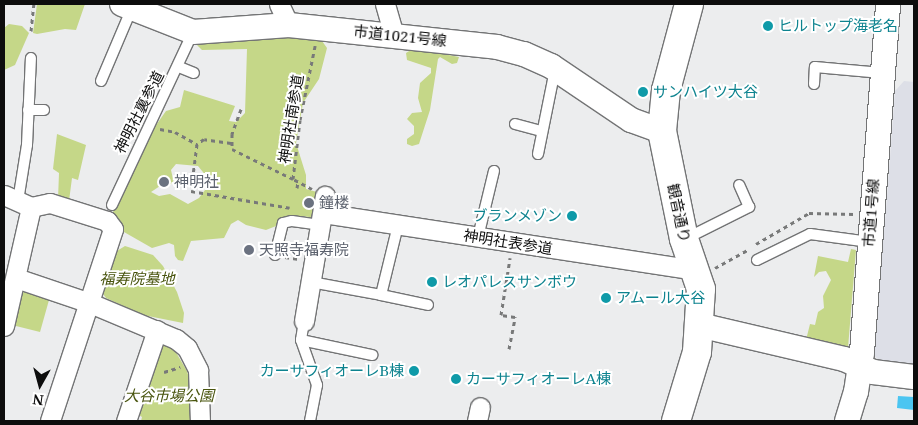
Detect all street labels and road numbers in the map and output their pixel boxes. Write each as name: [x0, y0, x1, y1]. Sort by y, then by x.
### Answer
street label: 市道1021号線: [353, 22, 447, 50]
street label: 神明社裏参道: [111, 68, 167, 156]
street label: 神明社南参道: [275, 73, 307, 165]
street label: 市道1号線: [860, 178, 882, 248]
street label: 観音通り: [664, 182, 694, 244]
street label: 神明社表参道: [462, 226, 554, 258]

